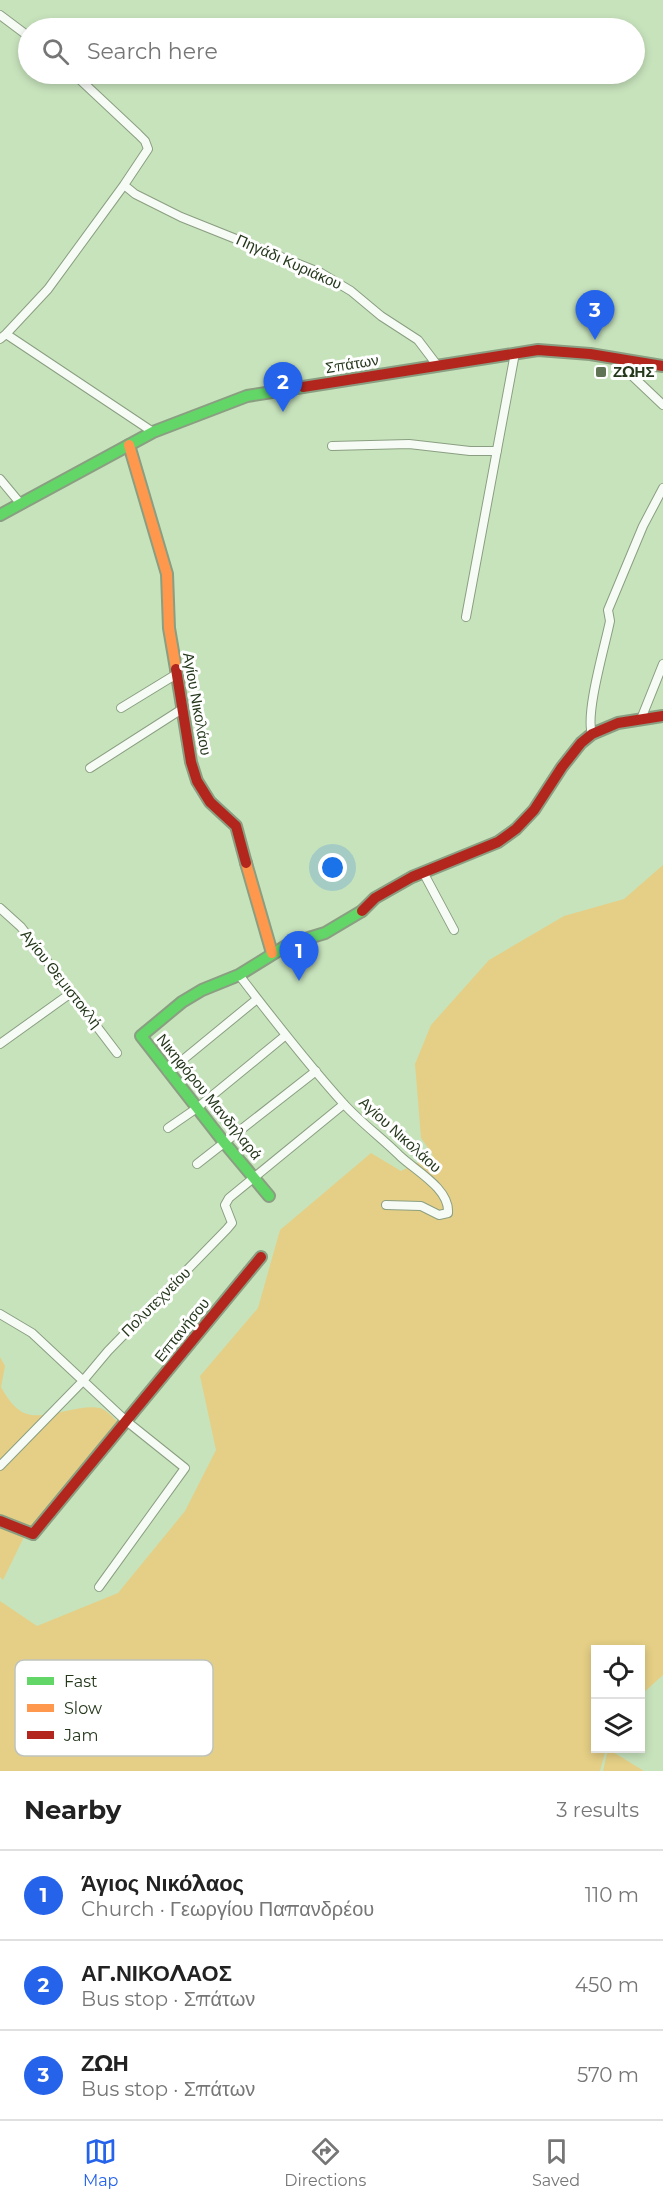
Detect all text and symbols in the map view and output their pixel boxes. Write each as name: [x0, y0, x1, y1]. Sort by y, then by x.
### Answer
search box: [18, 18, 645, 84]
icon: search: [39, 35, 72, 68]
text: Search here: [87, 38, 218, 65]
street label: Πηγάδι Κυριάκου: [233, 230, 345, 293]
pin: 3: [576, 290, 614, 340]
street label: Σπάτων: [324, 350, 380, 377]
pin: 2: [264, 362, 302, 412]
place label: ΖΩΗΣ: [613, 362, 654, 381]
marker: ΖΩΗΣ: [594, 365, 608, 379]
street label: Αγίου Νικολάου: [179, 651, 216, 757]
your location: [318, 853, 347, 882]
street label: Αγίου Θεμιστοκλή: [17, 925, 106, 1032]
pin: 1: [280, 932, 318, 981]
street label: Νικηφόρου Μανδηλαρά: [153, 1030, 266, 1164]
street label: Αγίου Νικολάου: [355, 1093, 445, 1177]
street label: Πολυτεχνείου: [117, 1263, 194, 1340]
street label: Επτανήσου: [150, 1294, 213, 1366]
map controls: [591, 1645, 645, 1753]
button: locate: [591, 1645, 645, 1699]
legend: [15, 1660, 213, 1756]
text: Fast: [64, 1672, 98, 1691]
text: Slow: [64, 1699, 102, 1718]
button: layers: [591, 1699, 645, 1753]
text: Jam: [63, 1726, 98, 1745]
text: Nearby: [24, 1794, 121, 1826]
text: 3 results: [556, 1798, 639, 1822]
text: Άγιος Νικόλαος: [81, 1870, 244, 1897]
text: 1: [40, 1883, 47, 1907]
text: 110 m: [585, 1883, 639, 1907]
text: Church · Γεωργίου Παπανδρέου: [81, 1897, 374, 1921]
text: ΑΓ.ΝΙΚΟΛΑΟΣ: [81, 1960, 232, 1987]
text: 2: [38, 1973, 49, 1997]
text: 450 m: [575, 1973, 639, 1997]
text: Bus stop · Σπάτων: [81, 1987, 255, 2011]
text: ΖΩΗ: [81, 2050, 129, 2077]
text: 3: [38, 2063, 49, 2087]
text: 570 m: [577, 2063, 639, 2087]
text: Bus stop · Σπάτων: [81, 2077, 255, 2101]
tab: Map: [83, 2135, 118, 2190]
tab: Directions: [284, 2135, 366, 2190]
tab: Saved: [532, 2135, 580, 2190]

